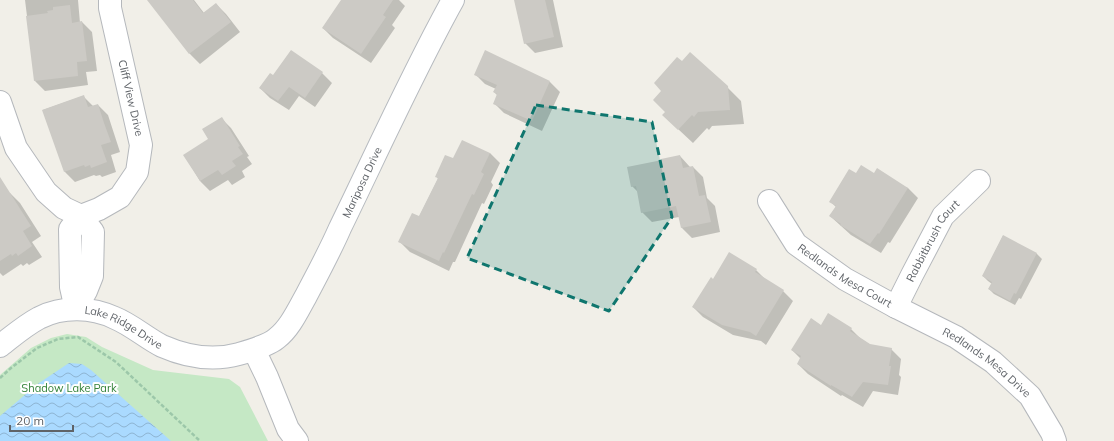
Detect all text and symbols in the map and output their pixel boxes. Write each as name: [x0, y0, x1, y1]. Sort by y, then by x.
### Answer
street label: Cliff View Drive: [115, 58, 147, 138]
street label: Mariposa Drive: [339, 144, 385, 220]
street label: Rabbitbrush Court: [903, 197, 963, 284]
street label: Redlands Mesa Court: [795, 240, 895, 310]
street label: Lake Ridge Drive: [84, 303, 165, 352]
street label: Redlands Mesa Drive: [940, 324, 1034, 400]
park label: Shadow Lake Park: [21, 381, 117, 395]
scale bar: [10, 407, 73, 433]
text: 20 m: [16, 413, 44, 428]

